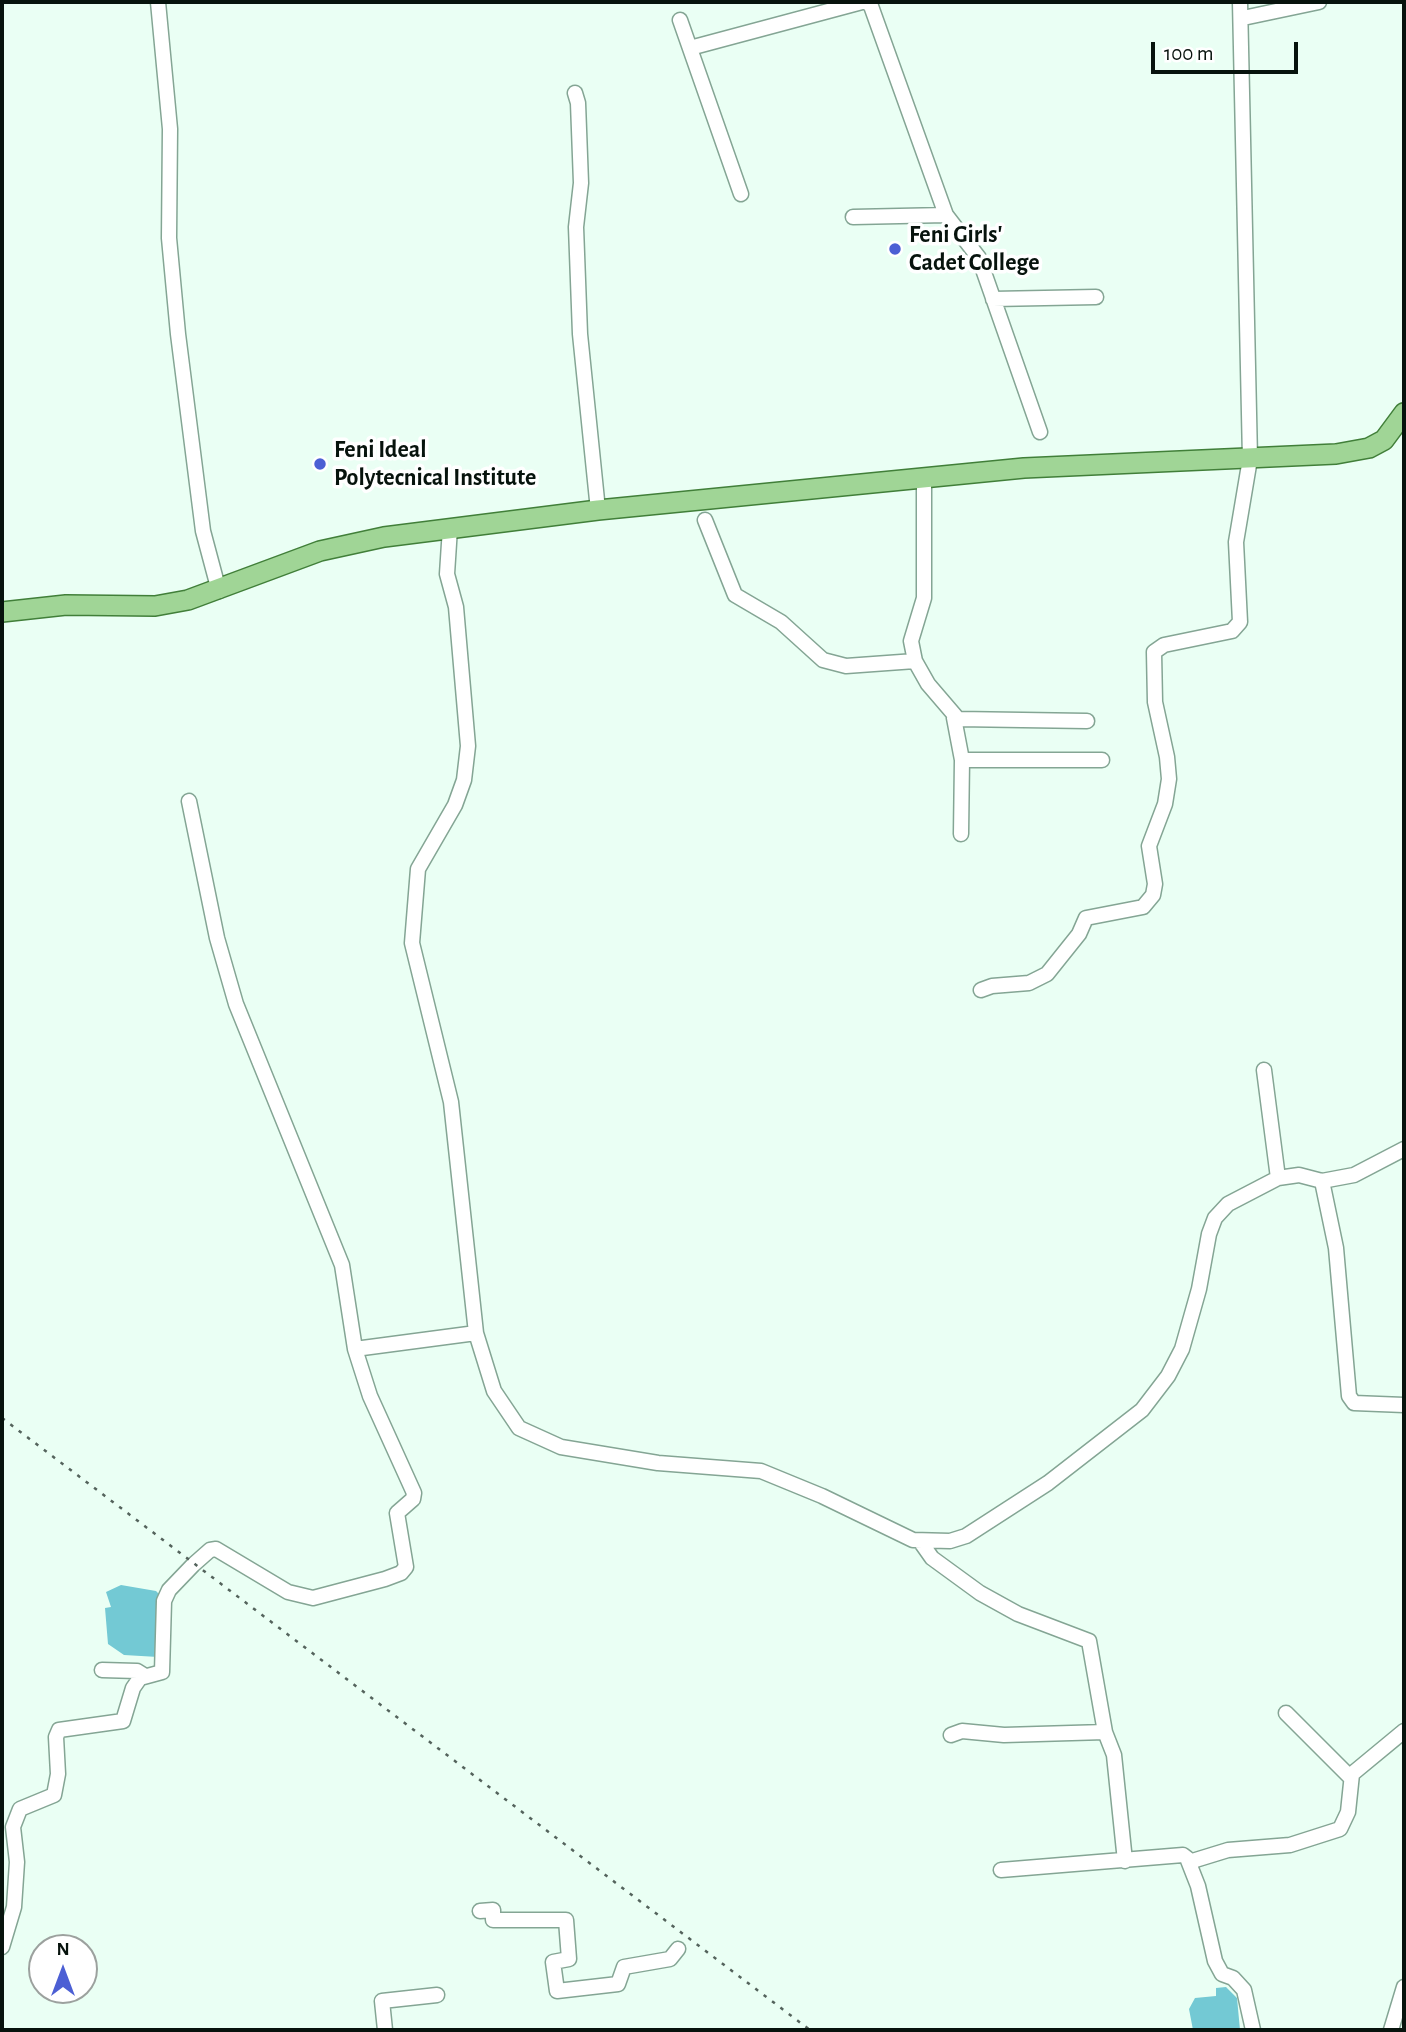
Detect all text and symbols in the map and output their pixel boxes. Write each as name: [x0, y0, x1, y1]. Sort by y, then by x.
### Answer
scale bar: [1154, 28, 1301, 72]
text: 100 m: [1164, 43, 1214, 64]
place label: Feni Girls' Cadet College: [909, 221, 1039, 277]
marker: Feni Girls' Cadet College: [887, 241, 903, 257]
place label: Feni Ideal Polytecnical Institute: [334, 436, 536, 492]
marker: Feni Ideal Polytecnical Institute: [312, 456, 328, 472]
north arrow: [28, 1934, 98, 2004]
text: N: [56, 1940, 70, 1959]

